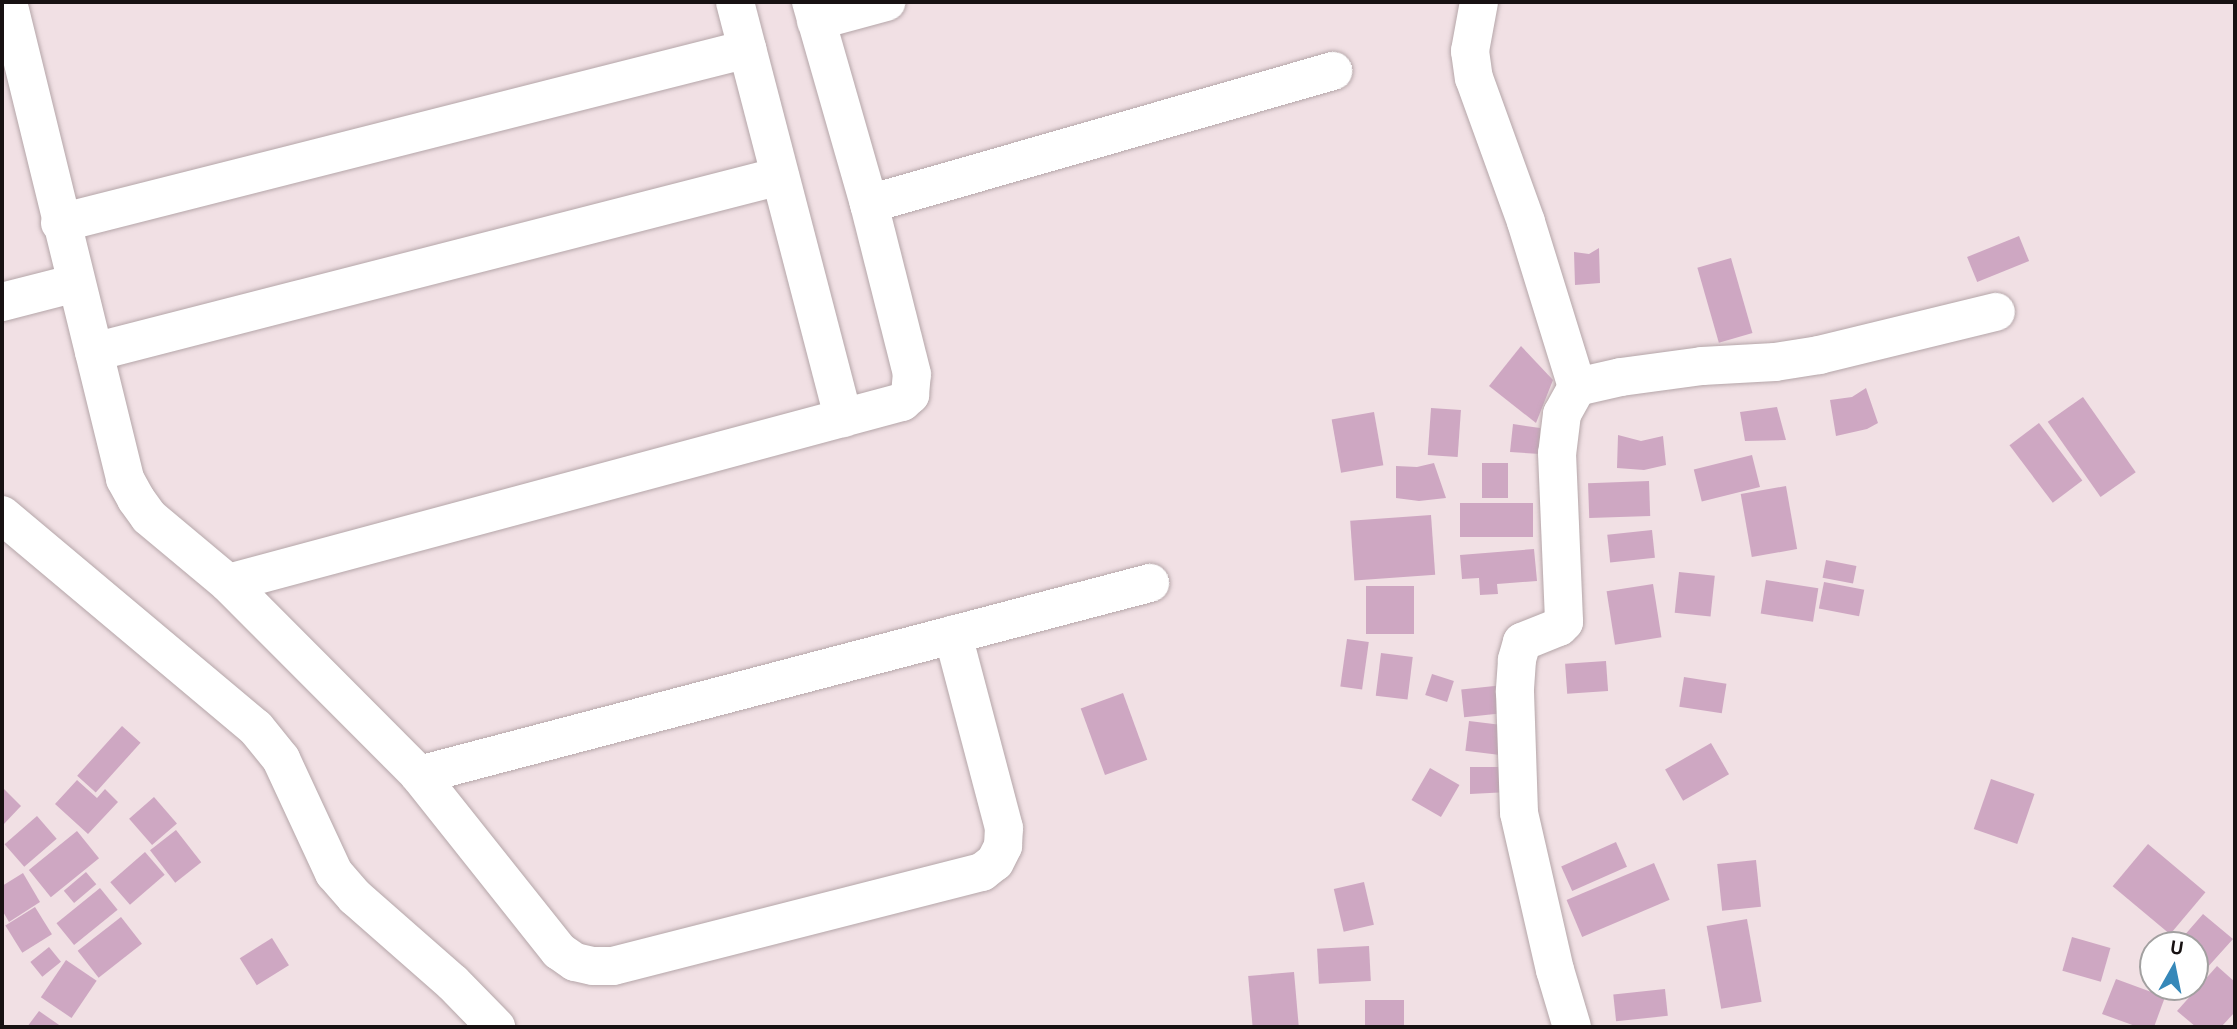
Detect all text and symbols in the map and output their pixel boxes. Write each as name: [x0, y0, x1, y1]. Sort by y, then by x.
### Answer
north arrow: [2139, 931, 2209, 1001]
text: U: [2169, 935, 2185, 959]

